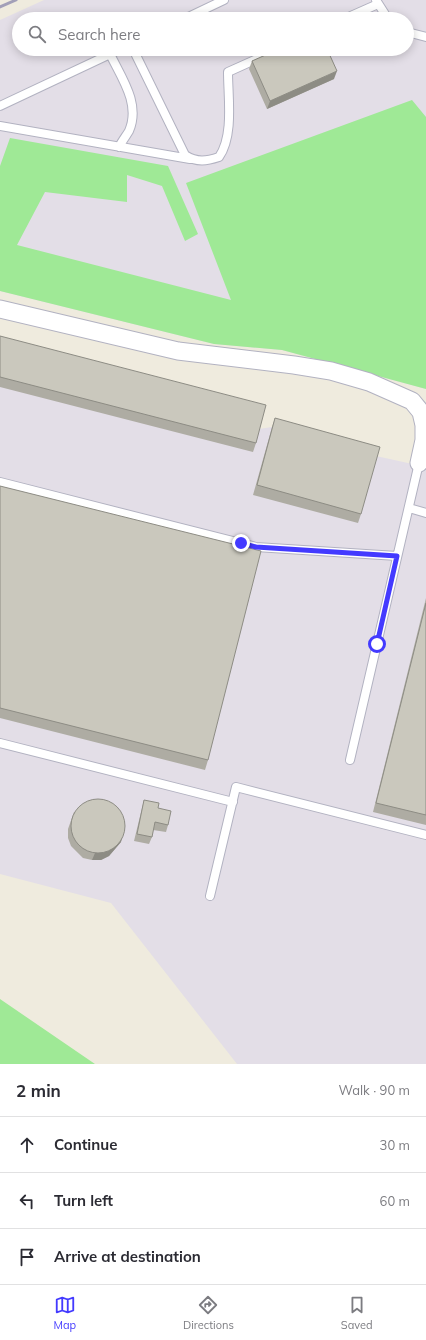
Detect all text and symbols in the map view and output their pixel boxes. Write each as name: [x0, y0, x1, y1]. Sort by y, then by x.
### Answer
search box: [12, 12, 414, 56]
icon: search: [26, 23, 48, 45]
text: Search here: [58, 25, 140, 44]
route end: [232, 534, 250, 552]
route start: [368, 635, 386, 653]
text: 2 min: [16, 1080, 61, 1101]
text: Walk · 90 m: [339, 1082, 410, 1098]
icon: ahead: [16, 1134, 38, 1156]
text: Continue: [54, 1135, 117, 1154]
text: 30 m: [380, 1137, 410, 1153]
icon: left: [16, 1190, 38, 1212]
text: Turn left: [54, 1191, 113, 1210]
text: 60 m: [380, 1193, 410, 1209]
icon: arrive: [16, 1246, 38, 1268]
text: Arrive at destination: [54, 1247, 201, 1266]
tab: Map: [53, 1294, 76, 1332]
tab: Directions: [183, 1294, 234, 1332]
tab: Saved: [341, 1294, 373, 1332]

